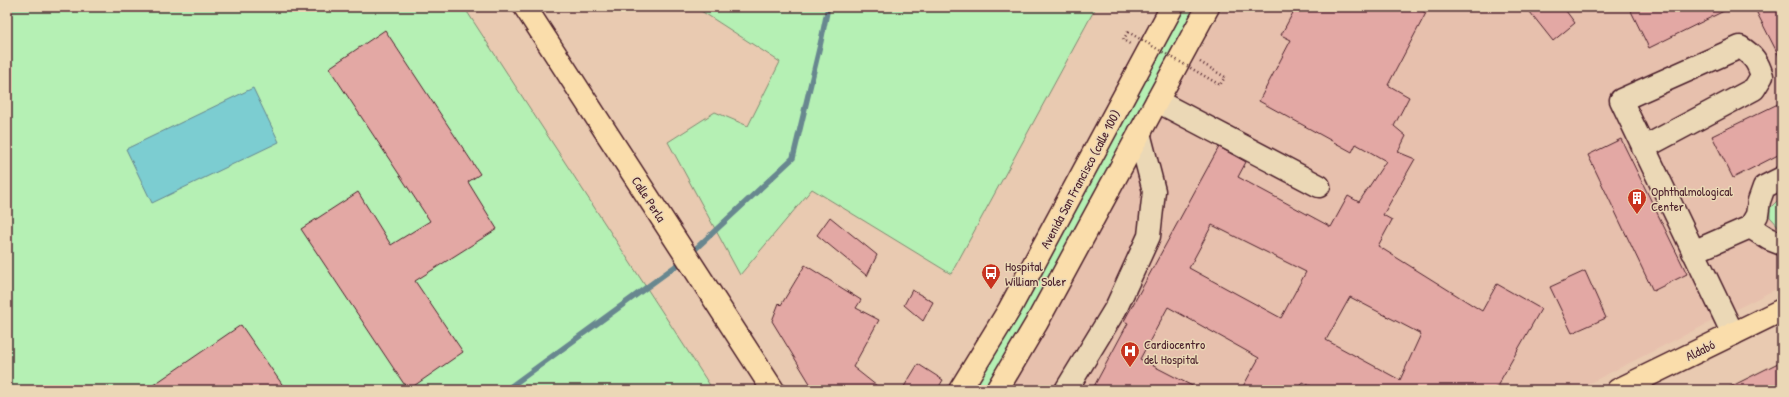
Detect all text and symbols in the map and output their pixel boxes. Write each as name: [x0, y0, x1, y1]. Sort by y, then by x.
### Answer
street label: Avenida San Francisco (calle 100): [1036, 106, 1124, 252]
street label: Calle Perla: [628, 173, 670, 225]
place label: Ophthalmological Center: [1651, 182, 1733, 215]
building icon: Ophthalmological Center: [1626, 187, 1648, 215]
place label: Hospital William Soler: [1005, 257, 1066, 290]
bus stop icon: Hospital William Soler: [980, 262, 1002, 290]
place label: Cardiocentro del Hospital: [1144, 335, 1205, 368]
street label: Aldabó: [1682, 335, 1718, 365]
hospital icon: Cardiocentro del Hospital: [1119, 340, 1141, 368]

